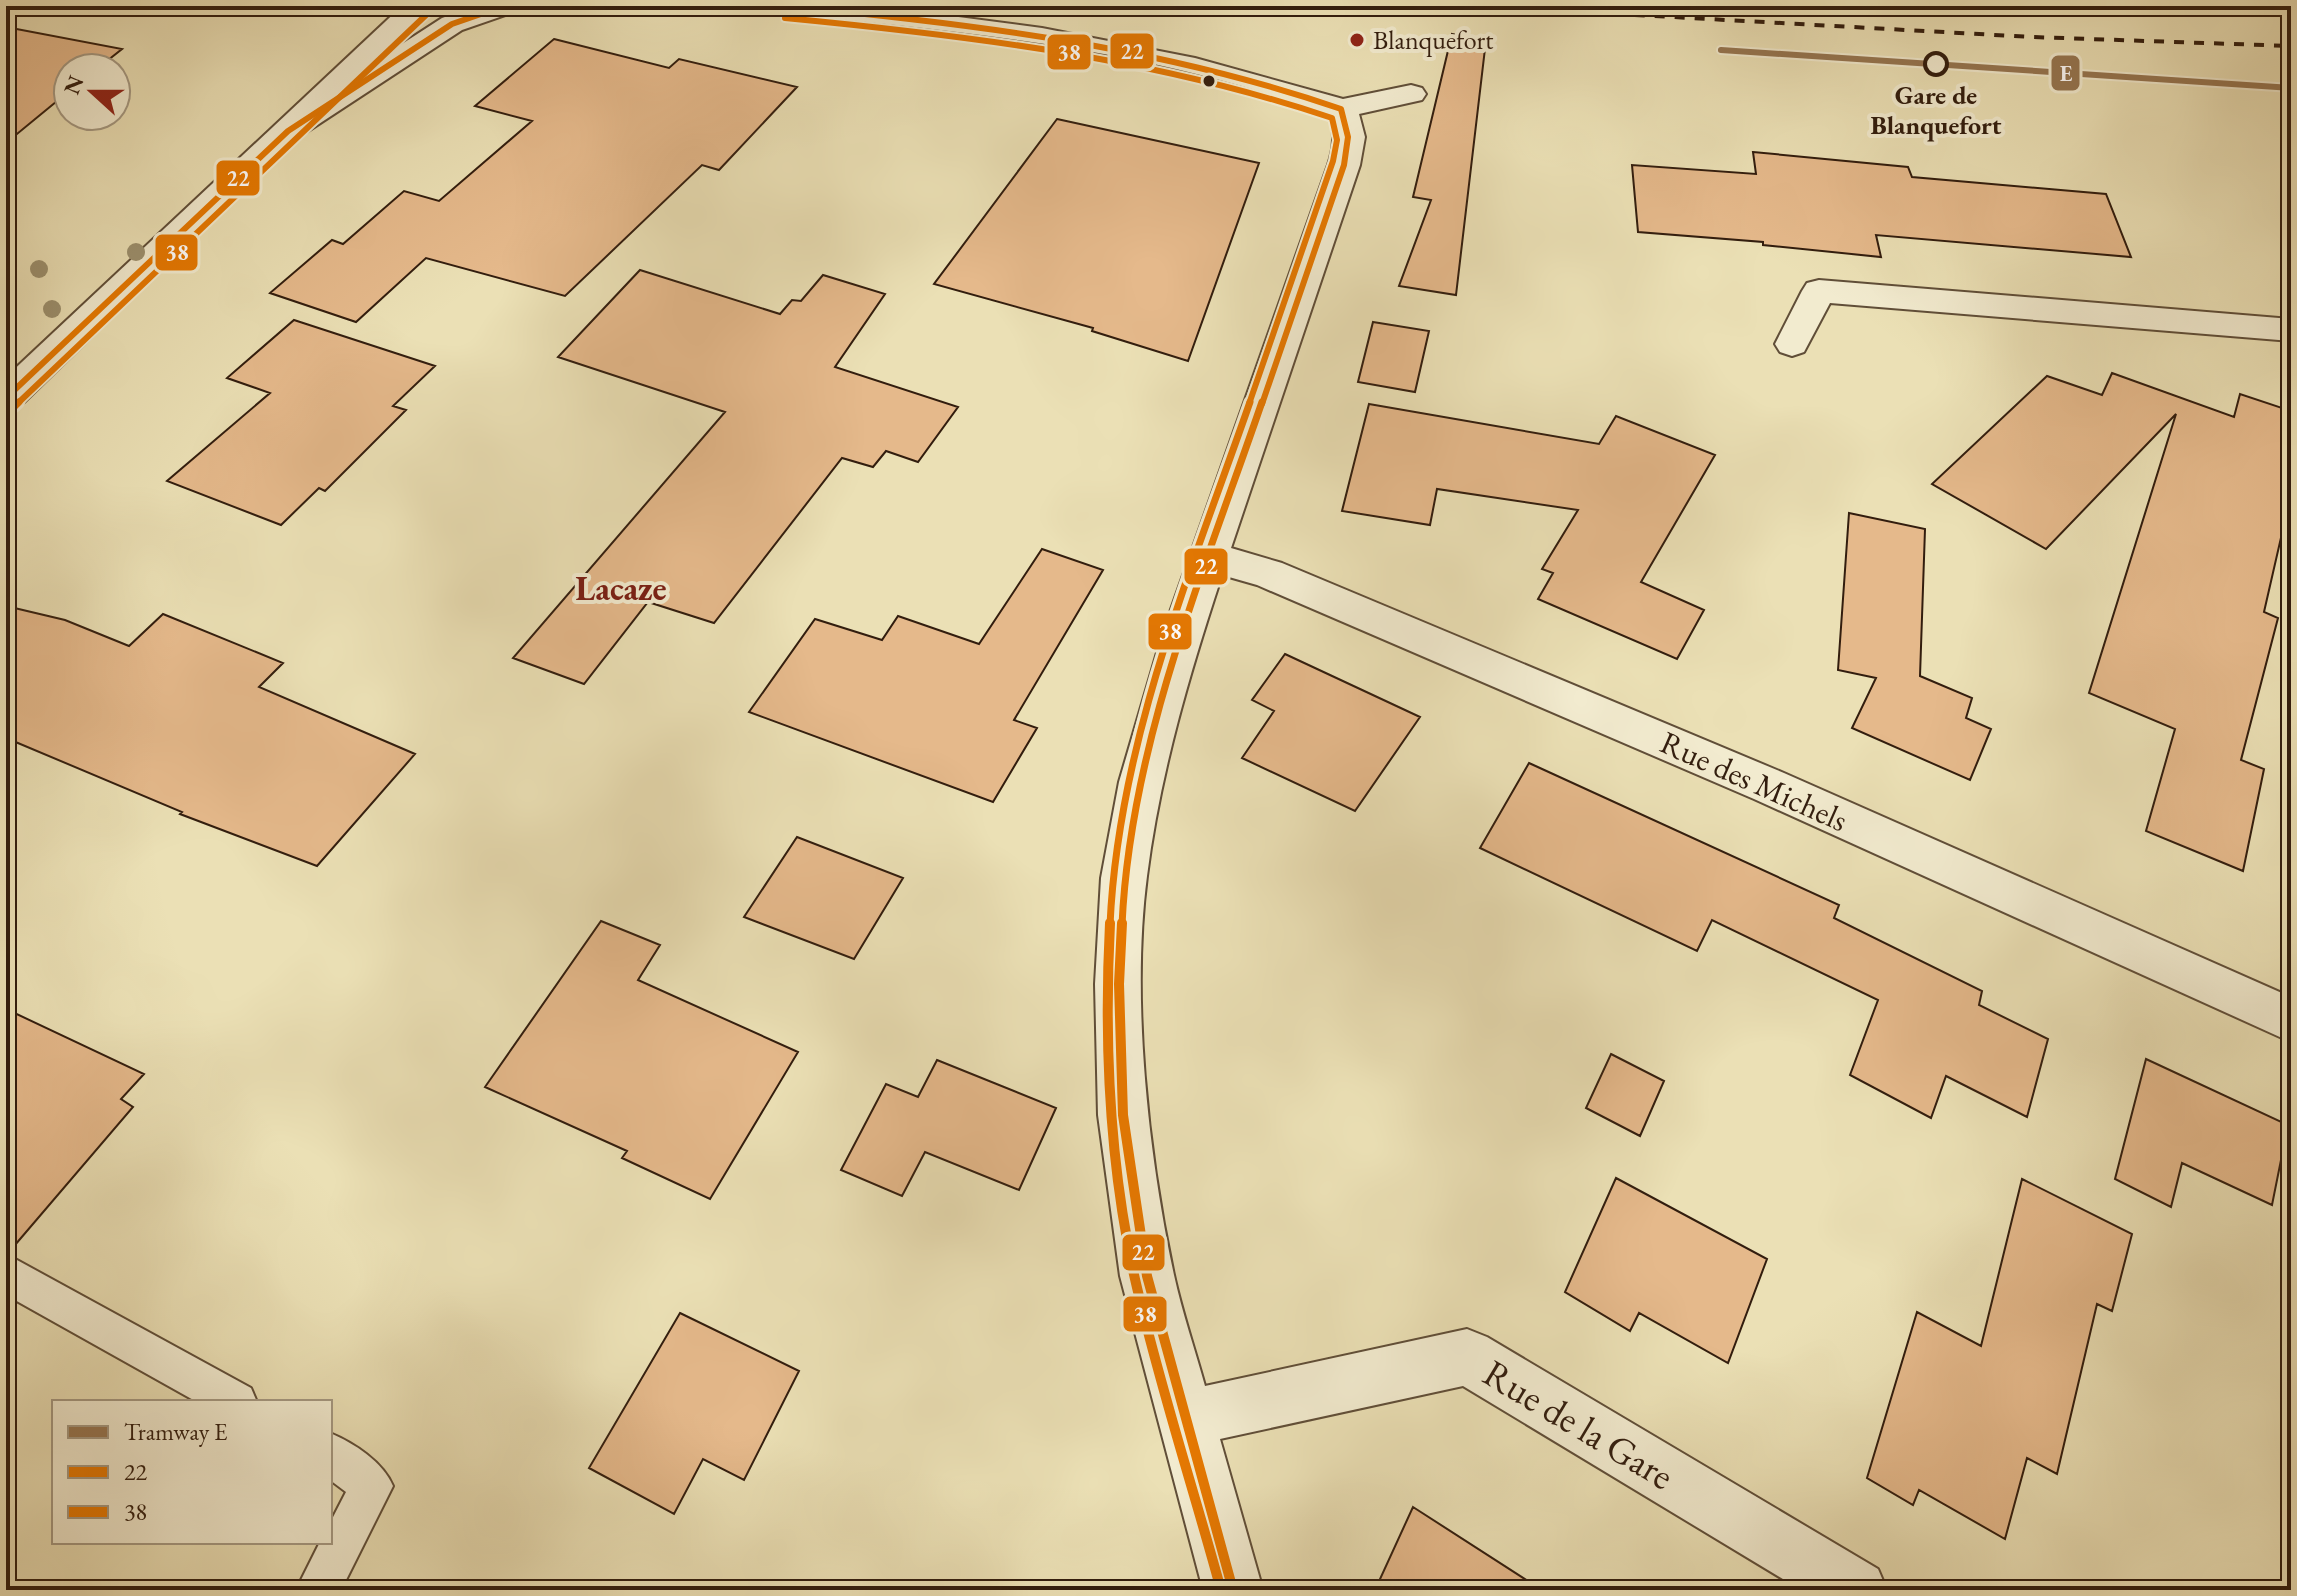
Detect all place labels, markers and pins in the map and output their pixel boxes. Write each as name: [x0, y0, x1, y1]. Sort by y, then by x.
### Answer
place label: Blanquefort: [1373, 23, 1493, 57]
marker: Blanquefort: [1348, 31, 1366, 49]
marker: Gare de Blanquefort: [1924, 52, 1948, 76]
unlabelled marker: [1201, 73, 1217, 89]
place label: Gare de Blanquefort: [1870, 78, 2002, 142]

